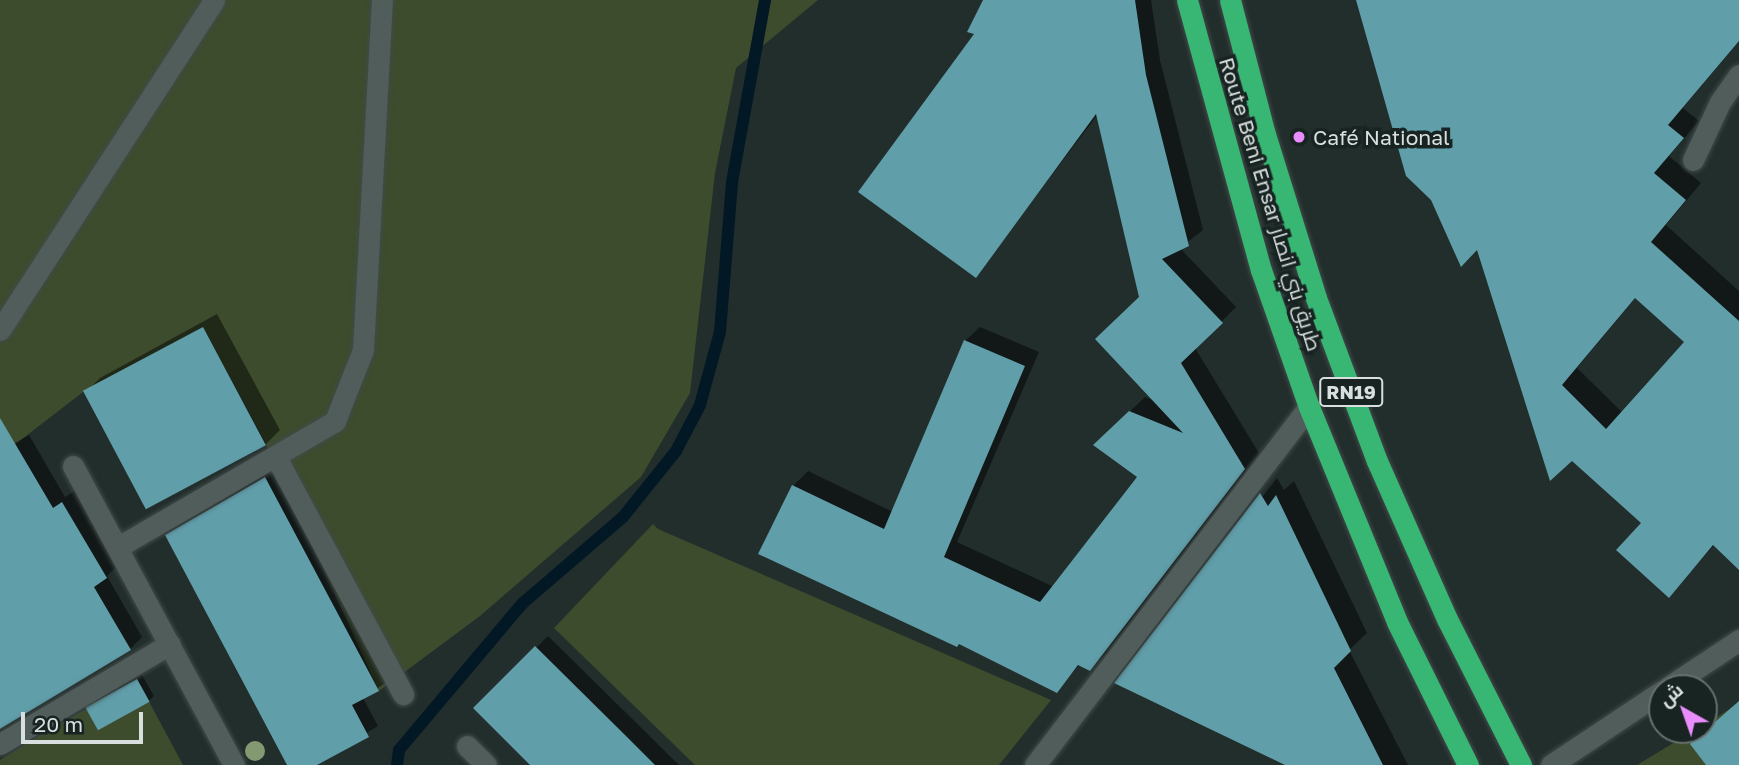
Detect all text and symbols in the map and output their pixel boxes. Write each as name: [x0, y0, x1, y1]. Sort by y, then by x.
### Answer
street label: Route Beni Ensar طريق بني انصار: [1214, 54, 1328, 354]
place label: Café National: [1313, 124, 1450, 150]
marker: Café National: [1291, 129, 1307, 145]
road number: RN19: [1318, 376, 1384, 408]
north arrow: [1648, 674, 1718, 744]
text: ش: [1654, 677, 1687, 711]
scale bar: [24, 698, 147, 742]
text: 20 m: [34, 711, 83, 737]

